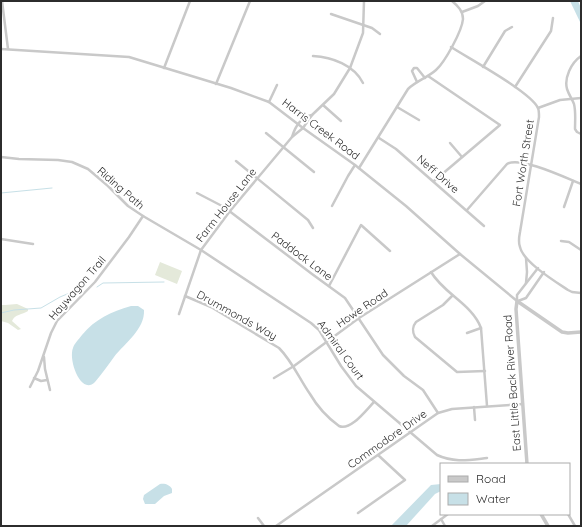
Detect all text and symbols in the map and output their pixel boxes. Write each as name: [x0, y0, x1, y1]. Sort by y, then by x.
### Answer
street label: Harris Creek Road: [280, 95, 362, 163]
street label: Fort Worth Street: [509, 118, 537, 208]
street label: Neff Drive: [414, 152, 462, 196]
street label: Riding Path: [94, 164, 148, 212]
street label: Farm House Lane: [193, 165, 259, 245]
street label: Paddock Lane: [269, 228, 335, 284]
street label: Haywagon Trail: [45, 253, 109, 323]
street label: Howe Road: [333, 286, 391, 330]
street label: Drummonds Way: [194, 287, 280, 343]
street label: East Little Back River Road: [500, 314, 524, 452]
street label: Admiral Court: [315, 317, 368, 383]
street label: Commodore Drive: [345, 406, 429, 472]
legend: [440, 463, 570, 515]
text: Road: [476, 471, 506, 486]
text: Water: [476, 491, 511, 506]

